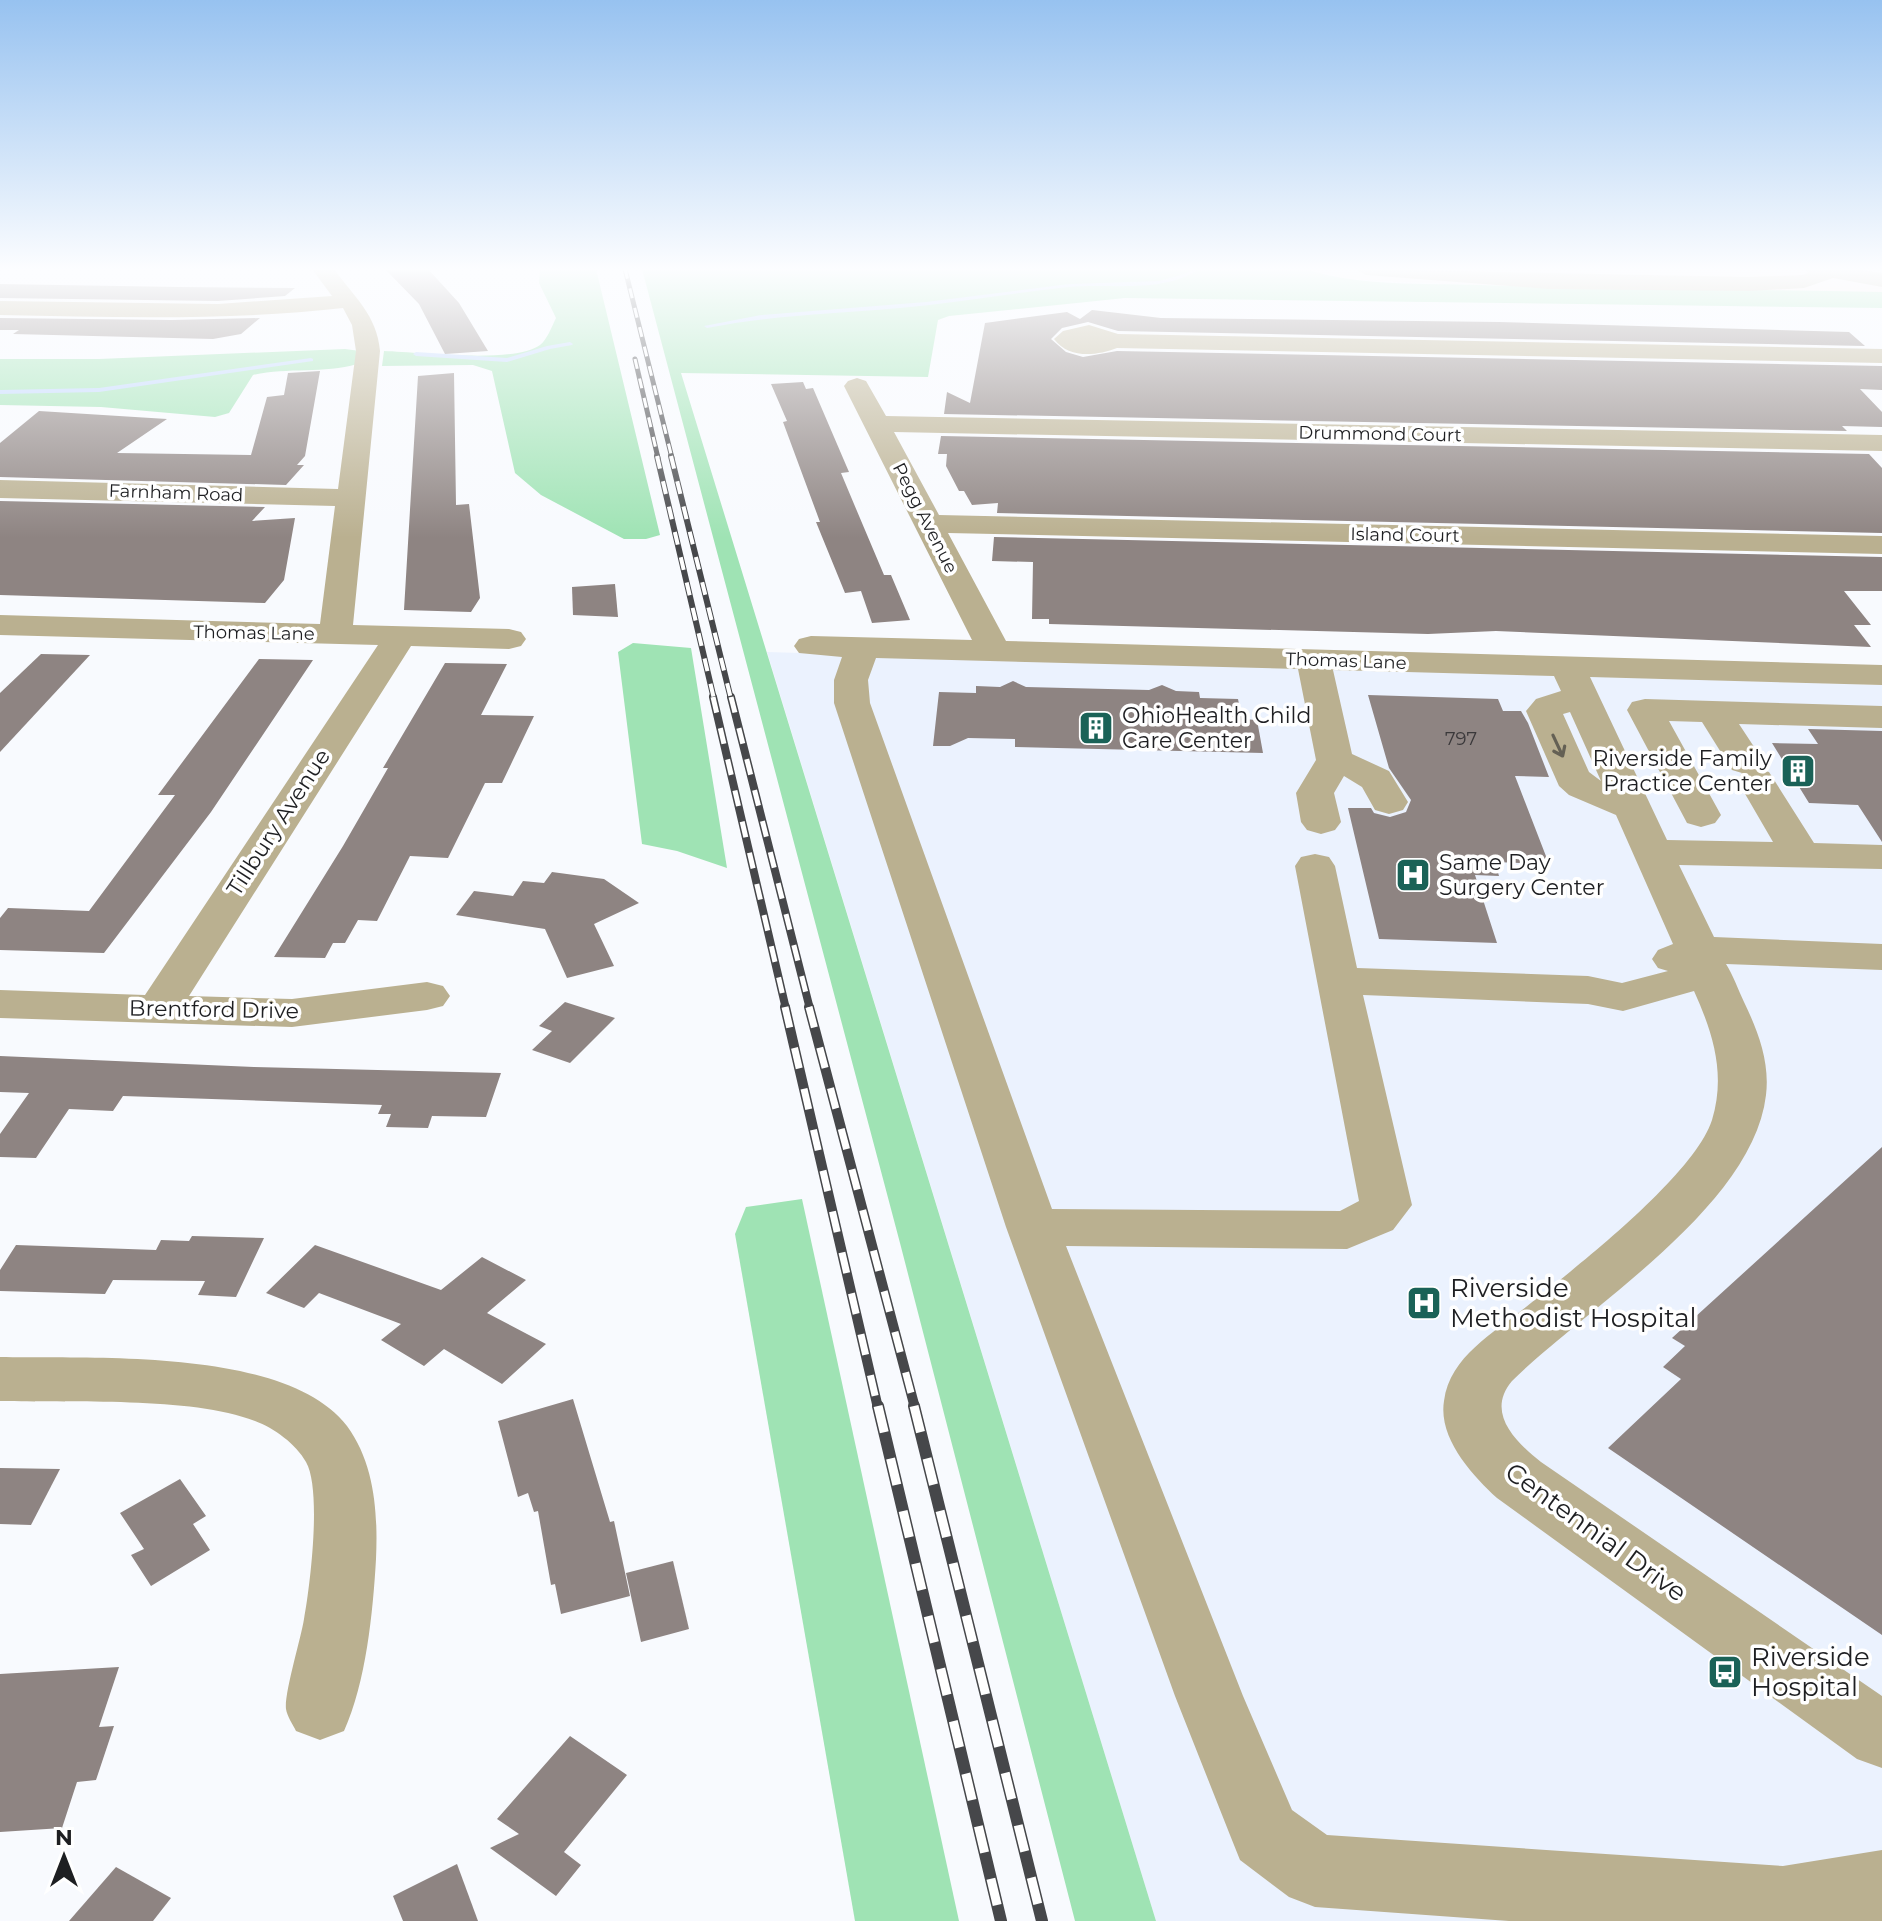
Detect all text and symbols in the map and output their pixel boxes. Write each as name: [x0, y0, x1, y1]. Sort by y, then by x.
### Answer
street label: Drummond Court: [1298, 422, 1462, 446]
street label: Pegg Avenue: [888, 459, 962, 577]
street label: Farnham Road: [108, 480, 244, 506]
street label: Island Court: [1350, 523, 1460, 547]
street label: Thomas Lane: [193, 621, 315, 645]
street label: Thomas Lane: [1285, 648, 1407, 674]
place label: OhioHealth Child Care Center: [1122, 702, 1311, 754]
building icon: OhioHealth Child Care Center: [1077, 709, 1115, 747]
house number: 797: [1445, 728, 1477, 750]
one-way arrow: [1551, 733, 1566, 757]
street label: Tillbury Avenue: [221, 744, 336, 901]
place label: Riverside Family Practice Center: [1592, 745, 1772, 797]
building icon: Riverside Family Practice Center: [1779, 752, 1817, 790]
place label: Same Day Surgery Center: [1439, 849, 1604, 901]
hospital icon: Same Day Surgery Center: [1394, 856, 1432, 894]
street label: Brentford Drive: [129, 995, 299, 1024]
place label: Riverside Methodist Hospital: [1450, 1272, 1697, 1334]
hospital icon: Riverside Methodist Hospital: [1405, 1284, 1443, 1322]
street label: Centennial Drive: [1499, 1455, 1693, 1609]
place label: Riverside Hospital: [1751, 1641, 1870, 1703]
bus stop icon: Riverside Hospital: [1706, 1653, 1744, 1691]
north arrow: [24, 1817, 104, 1897]
text: N: [55, 1824, 73, 1851]

